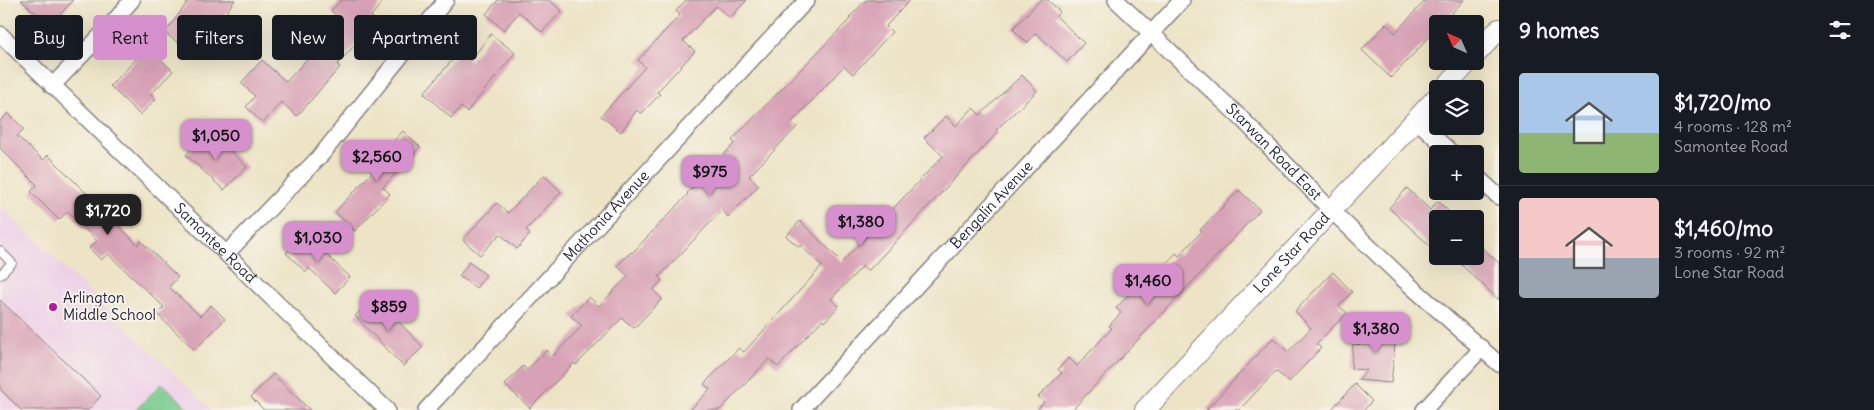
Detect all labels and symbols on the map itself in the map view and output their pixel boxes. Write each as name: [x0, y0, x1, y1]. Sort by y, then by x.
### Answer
north arrow: [1429, 15, 1484, 70]
street label: Starwan Road East: [1222, 99, 1326, 204]
pin: $1,050: [175, 119, 257, 161]
pin: $2,560: [336, 140, 418, 182]
pin: $975: [680, 154, 740, 197]
street label: Bengalin Avenue: [946, 157, 1037, 252]
street label: Mathonia Avenue: [559, 166, 653, 265]
pin: $1,720: [67, 194, 149, 236]
street label: Samontee Road: [171, 199, 261, 287]
pin: $1,380: [820, 204, 902, 247]
street label: Lone Star Road: [1249, 208, 1334, 297]
pin: $1,030: [277, 220, 359, 263]
pin: $1,460: [1107, 264, 1189, 306]
place label: Arlington Middle School: [63, 288, 156, 324]
pin: $859: [359, 290, 419, 332]
marker: Arlington Middle School: [47, 301, 59, 313]
pin: $1,380: [1335, 312, 1417, 354]

